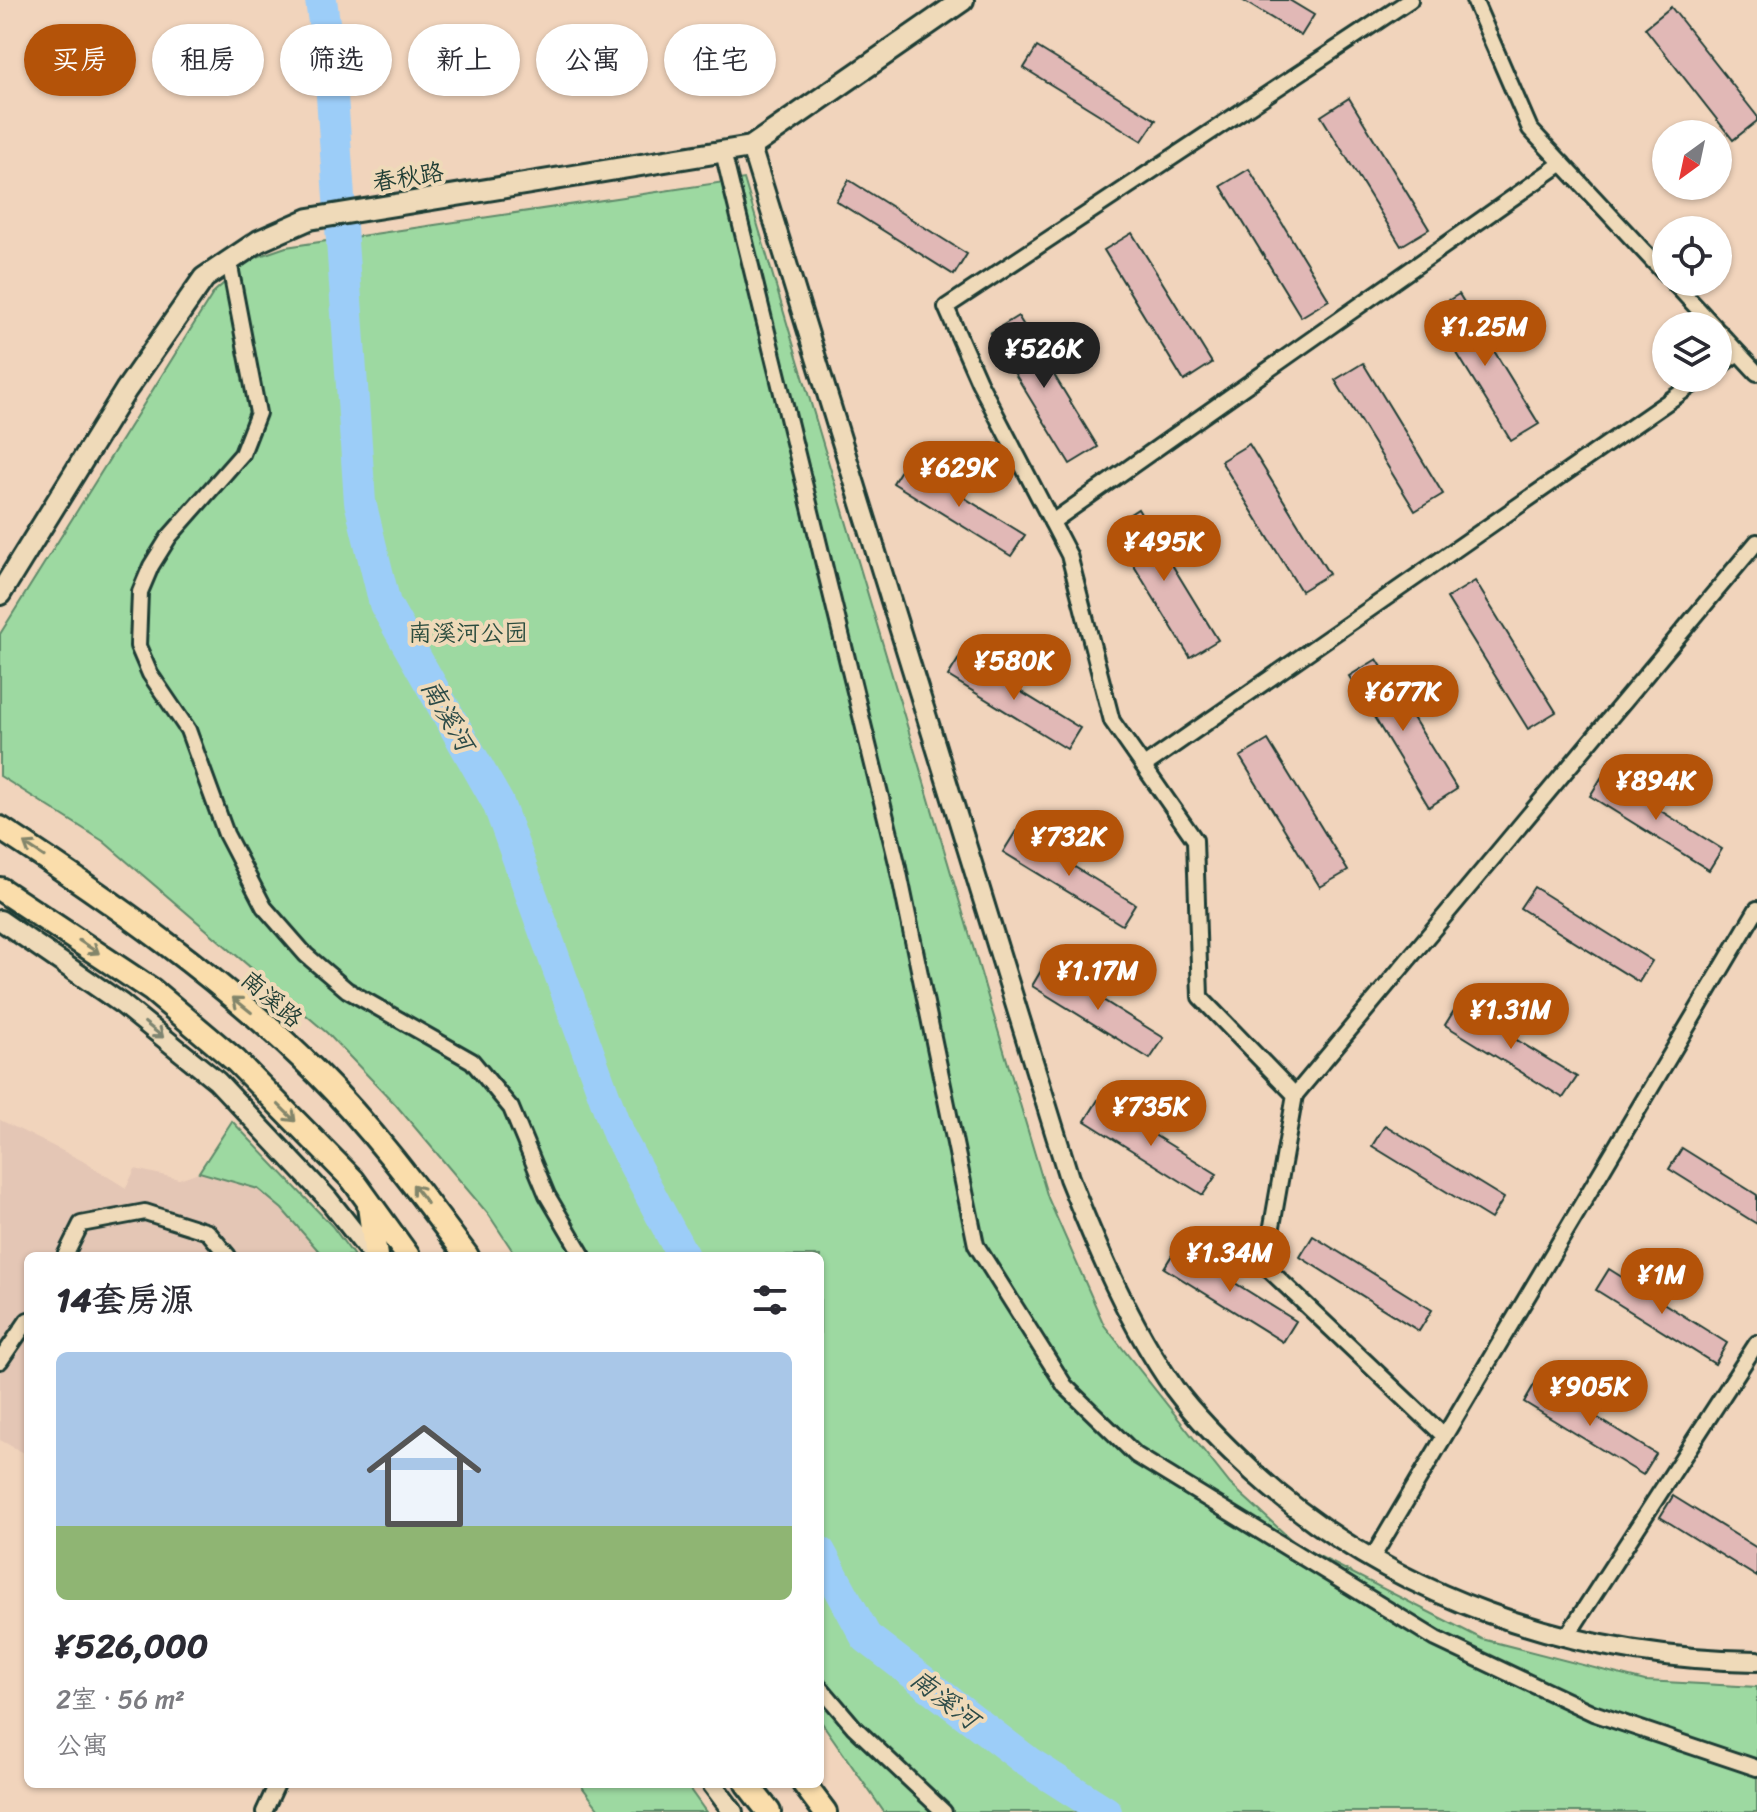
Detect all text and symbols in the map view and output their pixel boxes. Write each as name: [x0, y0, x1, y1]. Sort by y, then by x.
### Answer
chip: 买房: [24, 24, 136, 96]
chip: 租房: [152, 24, 264, 96]
chip: 筛选: [280, 24, 392, 96]
chip: 新上: [408, 24, 520, 96]
chip: 公寓: [536, 24, 648, 96]
chip: 住宅: [664, 24, 776, 96]
north arrow: [1652, 120, 1732, 200]
map controls: [1652, 120, 1732, 392]
street label: 春秋路: [369, 151, 447, 203]
button: locate: [1652, 216, 1732, 296]
pin: ¥1.25M: [1420, 300, 1550, 368]
text: ¥1.25M: [1442, 303, 1528, 349]
button: layers: [1652, 312, 1732, 392]
pin: ¥526K: [988, 322, 1100, 390]
text: ¥526K: [1006, 325, 1082, 371]
pin: ¥629K: [903, 441, 1015, 509]
text: ¥629K: [921, 444, 997, 490]
pin: ¥495K: [1108, 515, 1220, 583]
text: ¥495K: [1125, 518, 1203, 564]
park label: 南溪河公园: [408, 612, 528, 654]
pin: ¥580K: [958, 634, 1070, 702]
text: ¥580K: [975, 637, 1053, 683]
pin: ¥677K: [1347, 665, 1459, 733]
text: ¥677K: [1366, 668, 1440, 714]
water label: 南溪河: [409, 670, 489, 764]
pin: ¥894K: [1600, 754, 1712, 822]
text: ¥894K: [1617, 757, 1695, 803]
pin: ¥732K: [1013, 810, 1125, 878]
text: ¥732K: [1032, 813, 1106, 859]
one-way arrow: [23, 842, 45, 858]
one-way arrow: [77, 939, 100, 955]
pin: ¥1.17M: [1033, 944, 1163, 1012]
text: ¥1.17M: [1058, 947, 1138, 993]
street label: 南溪路: [231, 960, 313, 1038]
pin: ¥1.31M: [1446, 983, 1576, 1051]
text: ¥1.31M: [1471, 986, 1551, 1032]
one-way arrow: [232, 997, 253, 1014]
one-way arrow: [144, 1021, 165, 1039]
pin: ¥735K: [1095, 1080, 1207, 1148]
text: ¥735K: [1113, 1083, 1189, 1129]
one-way arrow: [278, 1103, 297, 1123]
one-way arrow: [412, 1184, 429, 1205]
pin: ¥1.34M: [1165, 1226, 1295, 1294]
text: ¥1.34M: [1187, 1229, 1273, 1275]
pin: ¥1M: [1623, 1248, 1701, 1316]
text: ¥1M: [1639, 1251, 1685, 1297]
text: 14套房源: [56, 1270, 194, 1330]
icon: filters: [748, 1278, 792, 1322]
pin: ¥905K: [1534, 1360, 1646, 1428]
text: ¥905K: [1551, 1363, 1629, 1409]
icon: home: [352, 1404, 496, 1548]
text: ¥526,000: [56, 1616, 208, 1676]
water label: 南溪河: [900, 1657, 993, 1744]
text: 2室 · 56 m²: [56, 1676, 185, 1722]
text: 公寓: [56, 1722, 108, 1768]

